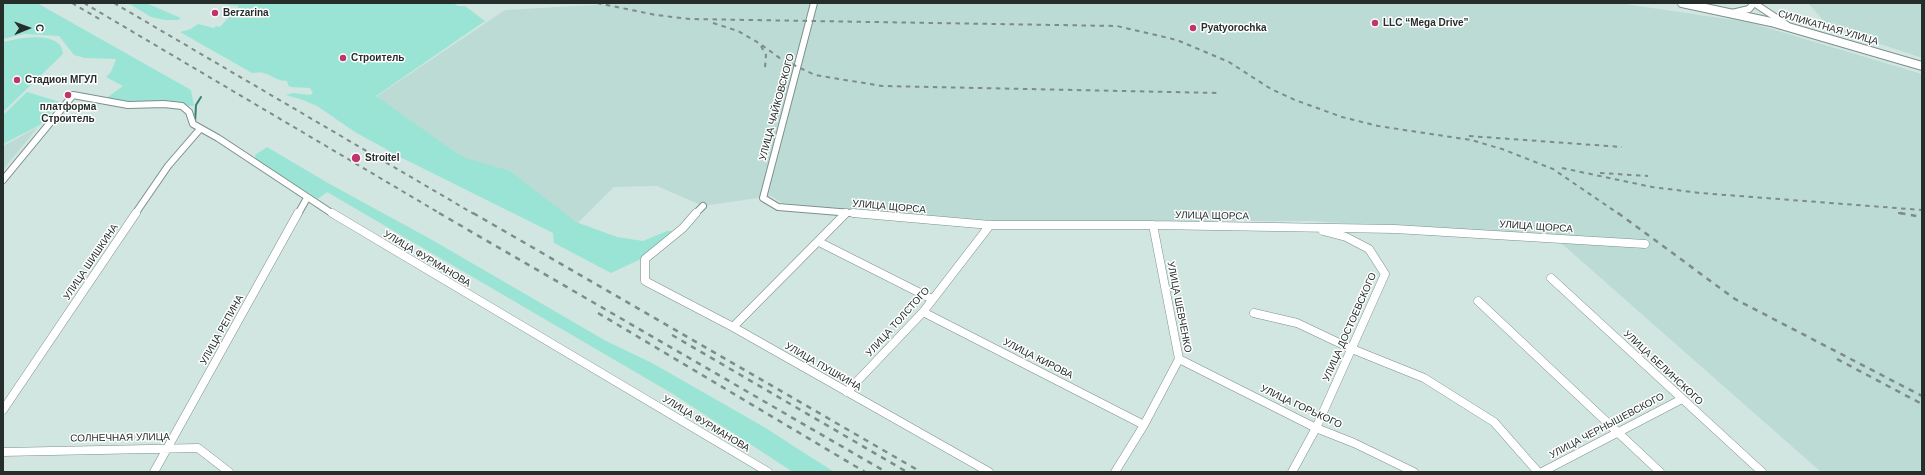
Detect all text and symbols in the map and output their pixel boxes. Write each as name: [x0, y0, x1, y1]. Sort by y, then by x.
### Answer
place label: Berzarina: [223, 7, 269, 19]
north arrow: [8, 8, 48, 48]
marker: Berzarina: [210, 8, 220, 18]
street label: СИЛИКАТНАЯ УЛИЦА: [1776, 8, 1880, 48]
place label: LLC “Mega Drive”: [1383, 17, 1469, 29]
marker: LLC “Mega Drive”: [1370, 18, 1380, 28]
place label: Pyatyorochka: [1201, 22, 1267, 34]
marker: Pyatyorochka: [1188, 23, 1198, 33]
text: С: [34, 24, 46, 32]
place label: Строитель: [351, 52, 404, 64]
street label: УЛИЦА ЧАЙКОВСКОГО: [757, 52, 797, 162]
marker: Строитель: [338, 53, 348, 63]
place label: Стадион МГУЛ: [25, 74, 97, 86]
marker: Стадион МГУЛ: [12, 75, 22, 85]
marker: платформа Строитель: [63, 90, 73, 100]
place label: платформа Строитель: [40, 101, 96, 124]
marker: Stroitel: [350, 152, 362, 164]
place label: Stroitel: [365, 152, 399, 164]
street label: УЛИЦА ЩОРСА: [852, 198, 926, 216]
street label: УЛИЦА ЩОРСА: [1175, 209, 1249, 223]
street label: УЛИЦА ЩОРСА: [1499, 218, 1573, 236]
street label: УЛИЦА ШИШКИНА: [61, 222, 121, 302]
street label: УЛИЦА ФУРМАНОВА: [381, 228, 473, 290]
street label: УЛИЦА ШЕВЧЕНКО: [1164, 260, 1194, 354]
street label: УЛИЦА ДОСТОЕВСКОГО: [1321, 271, 1379, 383]
street label: УЛИЦА ТОЛСТОГО: [864, 285, 932, 359]
street label: УЛИЦА РЕПИНА: [198, 293, 246, 367]
street label: УЛИЦА БЕЛИНСКОГО: [1621, 328, 1705, 408]
street label: УЛИЦА КИРОВА: [1001, 336, 1075, 382]
street label: УЛИЦА ПУШКИНА: [783, 340, 863, 394]
street label: УЛИЦА ГОРЬКОГО: [1258, 383, 1344, 431]
street label: УЛИЦА ЧЕРНЫШЕВСКОГО: [1548, 391, 1666, 461]
street label: УЛИЦА ФУРМАНОВА: [660, 393, 752, 455]
street label: СОЛНЕЧНАЯ УЛИЦА: [70, 431, 170, 445]

